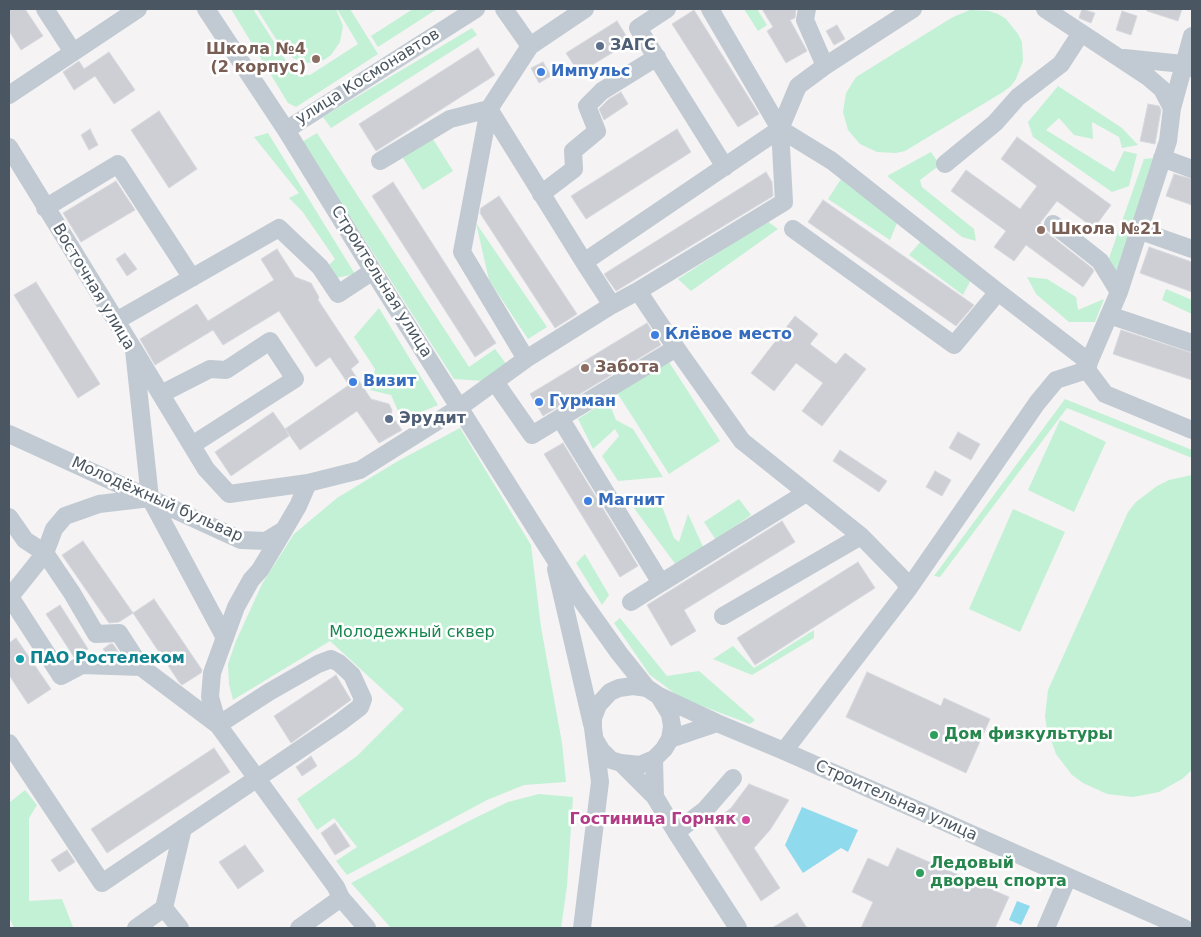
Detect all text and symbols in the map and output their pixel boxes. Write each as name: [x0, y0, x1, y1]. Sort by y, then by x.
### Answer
street label: улица Космонавтов: [293, 25, 443, 129]
place label: ЗАГС: [610, 36, 656, 56]
place label: Школа №4 (2 корпус): [206, 40, 306, 78]
marker: ЗАГС: [594, 40, 606, 52]
marker: Школа №4 (2 корпус): [310, 53, 322, 65]
place label: Импульс: [551, 62, 630, 82]
marker: Импульс: [535, 66, 547, 78]
street label: Строительная улица: [326, 203, 436, 361]
street label: Восточная улица: [48, 220, 138, 354]
place label: Школа №21: [1051, 220, 1162, 240]
marker: Школа №21: [1035, 224, 1047, 236]
place label: Клёвое место: [665, 325, 792, 345]
marker: Клёвое место: [649, 329, 661, 341]
place label: Забота: [595, 358, 659, 378]
marker: Забота: [579, 362, 591, 374]
place label: Визит: [363, 372, 416, 392]
marker: Визит: [347, 376, 359, 388]
place label: Гурман: [549, 392, 616, 412]
marker: Гурман: [533, 396, 545, 408]
place label: Эрудит: [399, 409, 466, 429]
marker: Эрудит: [383, 413, 395, 425]
street label: Молодёжный бульвар: [68, 453, 246, 547]
place label: Магнит: [598, 491, 665, 511]
marker: Магнит: [582, 495, 594, 507]
park label: Молодежный сквер: [329, 623, 495, 643]
place label: ПАО Ростелеком: [30, 649, 185, 669]
marker: ПАО Ростелеком: [14, 653, 26, 665]
place label: Дом физкультуры: [944, 725, 1113, 745]
marker: Дом физкультуры: [928, 729, 940, 741]
street label: Строительная улица: [812, 757, 980, 845]
place label: Гостиница Горняк: [570, 810, 736, 830]
marker: Гостиница Горняк: [740, 814, 752, 826]
place label: Ледовый дворец спорта: [930, 854, 1067, 892]
marker: Ледовый дворец спорта: [914, 867, 926, 879]

